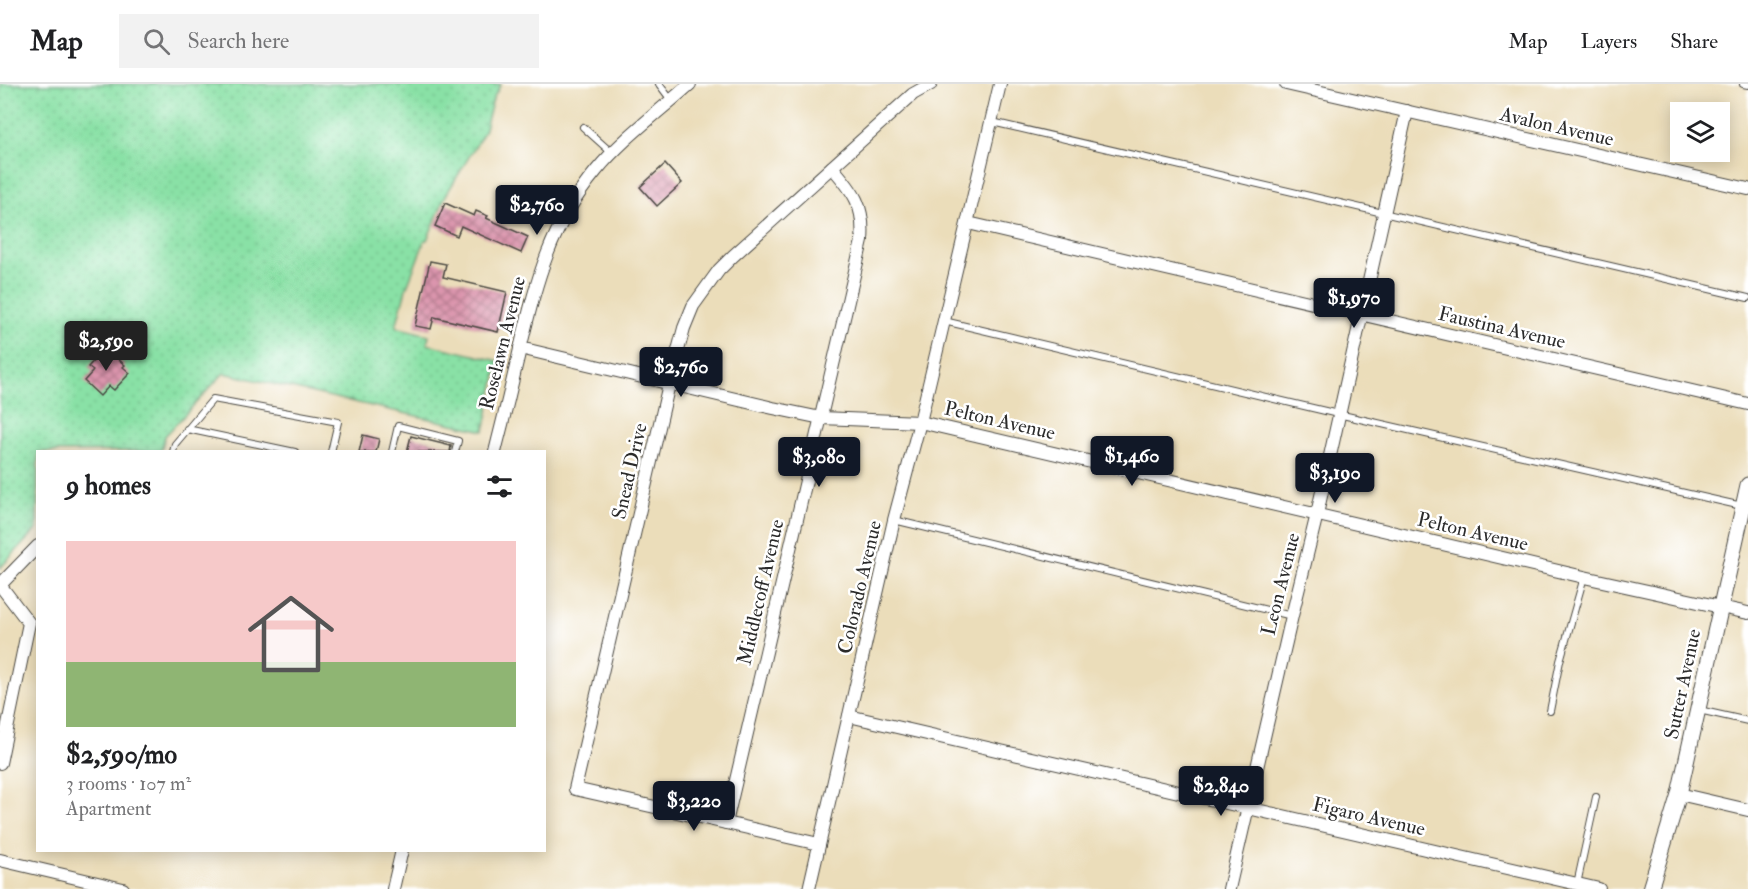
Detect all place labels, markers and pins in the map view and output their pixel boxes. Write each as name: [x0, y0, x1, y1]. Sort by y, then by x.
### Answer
pin: $2,760: [488, 185, 586, 236]
pin: $1,970: [1305, 278, 1403, 329]
pin: $2,590: [57, 321, 155, 372]
pin: $2,760: [632, 347, 730, 398]
pin: $1,460: [1083, 436, 1181, 487]
pin: $3,080: [770, 437, 868, 488]
pin: $3,190: [1286, 453, 1384, 504]
pin: $2,840: [1172, 766, 1270, 817]
pin: $3,220: [645, 781, 743, 832]

